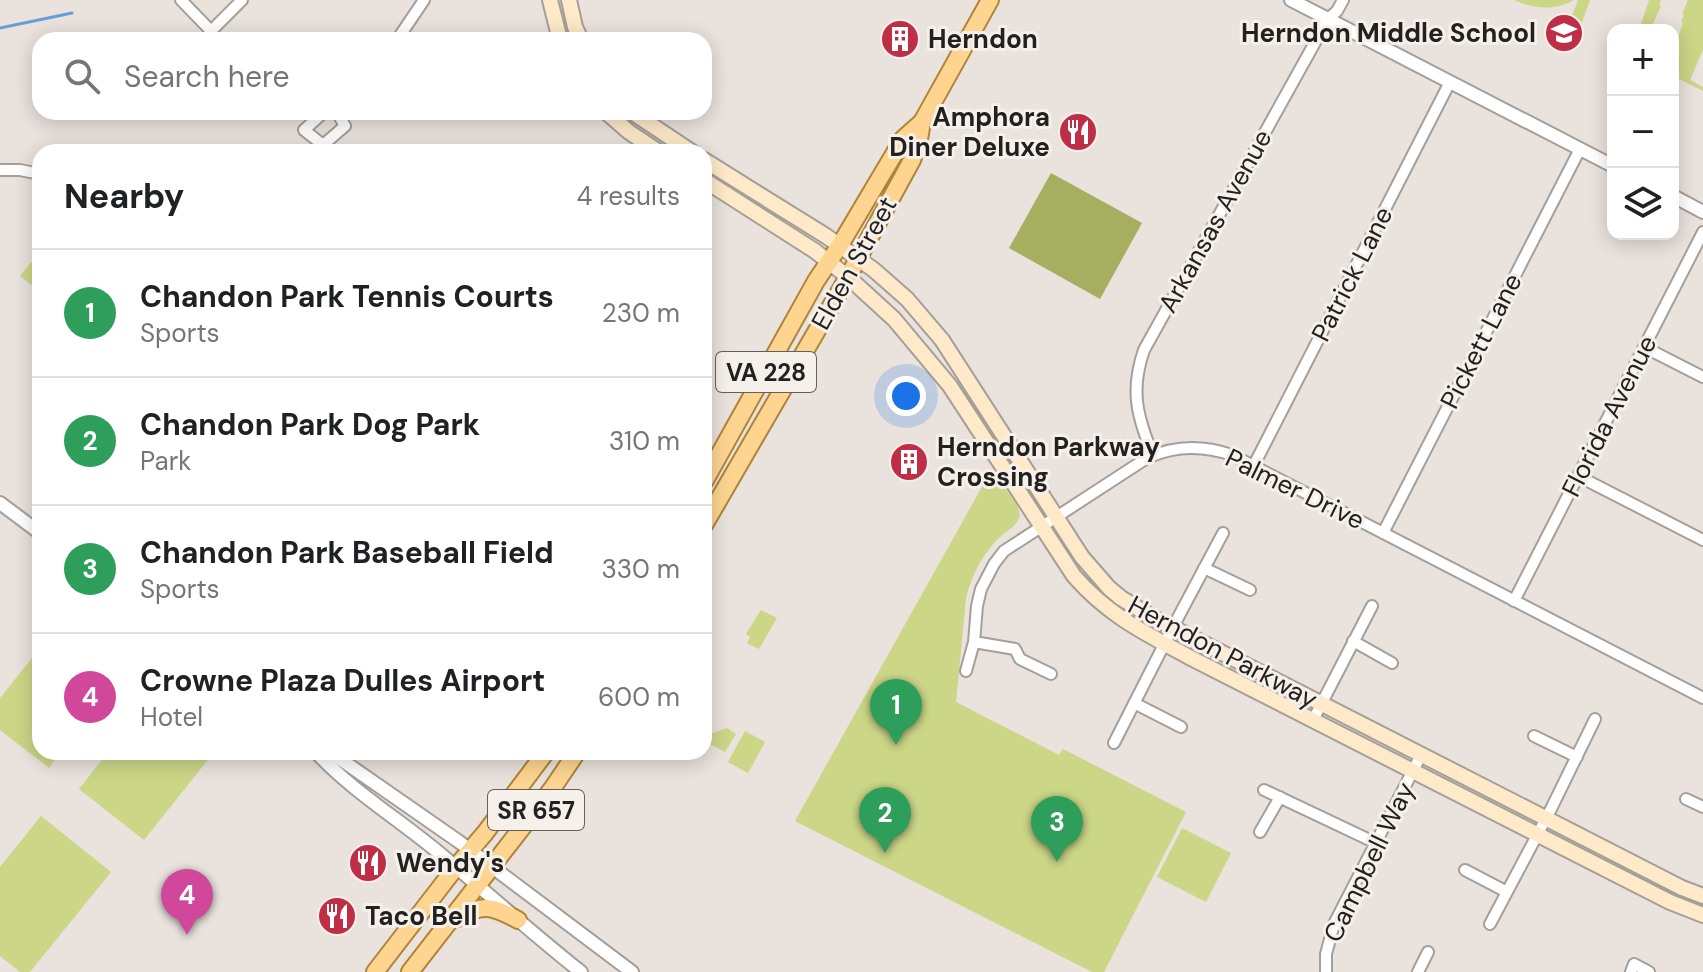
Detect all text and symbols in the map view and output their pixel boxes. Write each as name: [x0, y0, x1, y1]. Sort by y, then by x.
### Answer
school or university icon: Herndon Middle School: [1543, 12, 1585, 54]
place label: Herndon Middle School: [1241, 16, 1536, 50]
building icon: Herndon: [879, 18, 921, 60]
place label: Herndon: [928, 22, 1038, 56]
map controls: [1607, 24, 1679, 240]
button: +: [1607, 24, 1679, 96]
search box: [32, 32, 712, 120]
icon: search: [60, 54, 104, 98]
text: Search here: [124, 57, 290, 96]
button: −: [1607, 96, 1679, 168]
place label: Amphora Diner Deluxe: [889, 100, 1050, 164]
restaurant icon: Amphora Diner Deluxe: [1057, 111, 1099, 153]
street label: Arkansas Avenue: [1151, 123, 1279, 319]
button: layers: [1607, 168, 1679, 240]
text: Nearby: [64, 174, 184, 219]
text: 4 results: [576, 179, 680, 213]
street label: Elden Street: [803, 190, 905, 336]
street label: Patrick Lane: [1304, 201, 1400, 347]
street label: Pickett Lane: [1432, 268, 1530, 414]
text: Chandon Park Tennis Courts: [140, 277, 554, 316]
text: 1: [85, 296, 95, 330]
text: 230 m: [602, 296, 680, 330]
text: Sports: [140, 316, 220, 350]
street label: Florida Avenue: [1554, 330, 1664, 502]
road number: VA 228: [716, 352, 816, 392]
your location: [886, 376, 926, 416]
text: Chandon Park Dog Park: [140, 405, 480, 444]
text: 2: [82, 424, 98, 458]
text: 310 m: [609, 424, 680, 458]
place label: Herndon Parkway Crossing: [937, 430, 1160, 494]
building icon: Herndon Parkway Crossing: [888, 441, 930, 483]
street label: Palmer Drive: [1220, 441, 1370, 537]
text: Park: [140, 444, 191, 478]
text: Chandon Park Baseball Field: [140, 533, 554, 572]
text: 3: [82, 552, 98, 586]
text: 330 m: [601, 552, 680, 586]
text: Sports: [140, 572, 220, 606]
street label: Herndon Parkway: [1123, 588, 1323, 716]
text: Crowne Plaza Dulles Airport: [140, 661, 545, 700]
pin: 1: [870, 679, 922, 745]
text: 4: [82, 680, 98, 714]
text: 600 m: [598, 680, 680, 714]
text: Hotel: [140, 700, 203, 734]
street label: Campbell Way: [1316, 776, 1422, 948]
pin: 2: [859, 787, 911, 853]
road number: SR 657: [488, 790, 584, 830]
pin: 3: [1031, 796, 1083, 862]
restaurant icon: Wendy's: [347, 842, 389, 884]
place label: Wendy's: [396, 846, 504, 880]
pin: 4: [161, 869, 213, 935]
restaurant icon: Taco Bell: [316, 895, 358, 937]
place label: Taco Bell: [365, 899, 477, 933]

